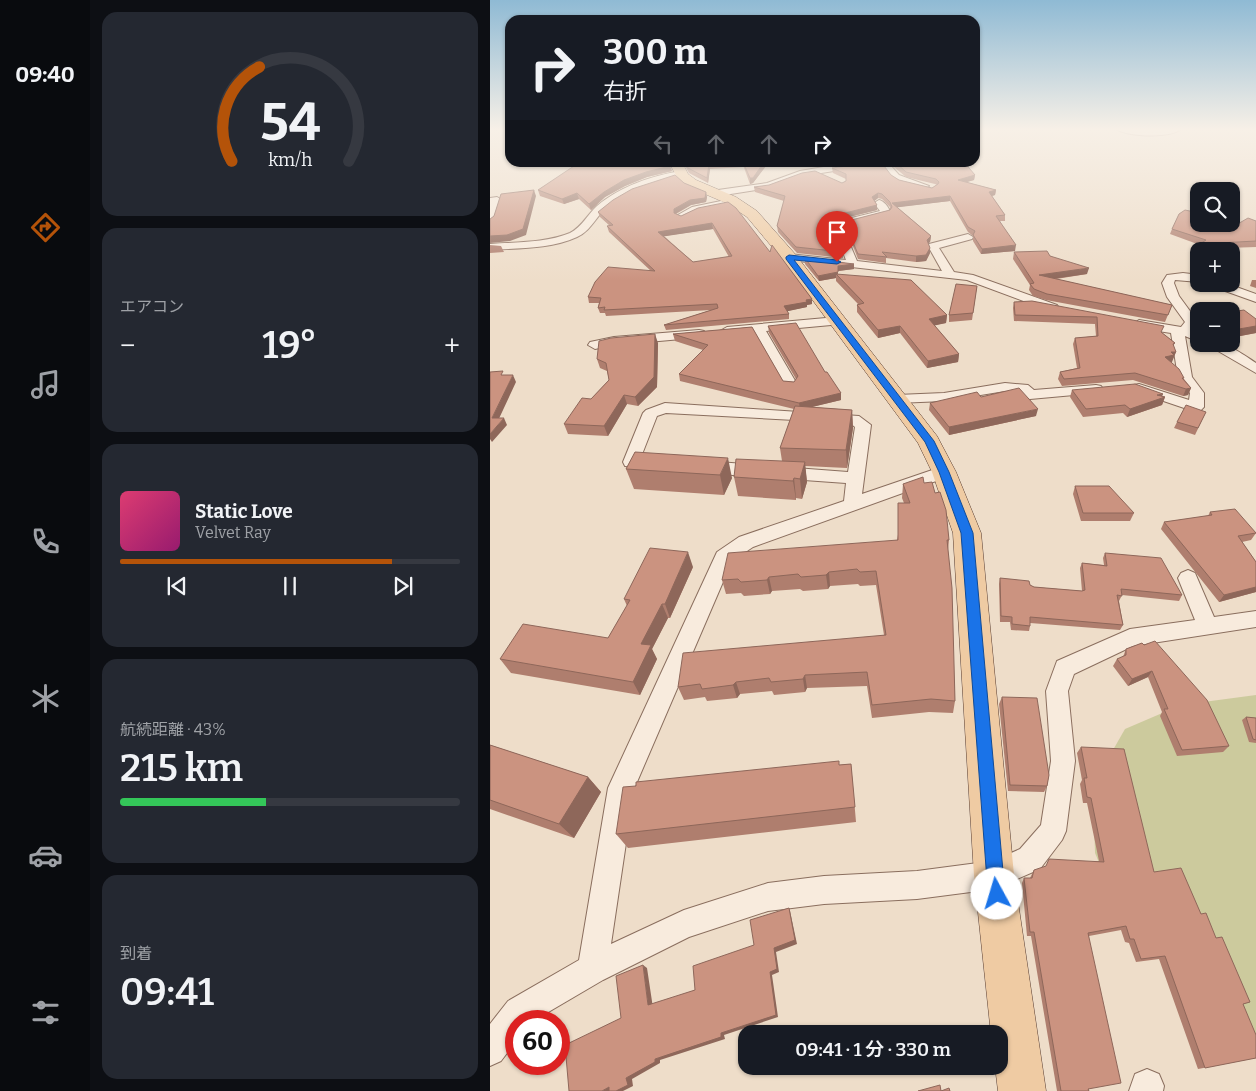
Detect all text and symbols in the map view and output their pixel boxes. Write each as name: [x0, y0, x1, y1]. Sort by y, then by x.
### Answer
text: 300 m: [603, 31, 707, 73]
icon: right: [520, 35, 585, 100]
text: 09:40: [15, 61, 75, 88]
text: 右折: [603, 78, 647, 105]
text: 54: [260, 91, 320, 154]
icon: left: [649, 130, 677, 158]
icon: ahead: [702, 130, 730, 158]
icon: ahead: [755, 130, 783, 158]
icon: right: [808, 130, 836, 158]
text: km/h: [268, 149, 312, 171]
map controls: [1190, 182, 1240, 352]
button: search: [1190, 182, 1240, 232]
icon: directions: [28, 210, 63, 245]
pin: [816, 211, 858, 262]
icon: arrive: [823, 218, 851, 246]
button: +: [1190, 242, 1240, 292]
text: エアコン: [120, 297, 184, 316]
button: −: [1190, 302, 1240, 352]
text: 19°: [262, 322, 317, 368]
text: −: [120, 329, 135, 362]
text: +: [444, 329, 460, 362]
icon: music: [28, 367, 63, 402]
text: Static Love: [195, 500, 293, 523]
text: Velvet Ray: [195, 523, 271, 542]
icon: phone: [28, 524, 63, 559]
icon: previous: [163, 572, 191, 600]
icon: pause: [276, 572, 304, 600]
icon: next: [389, 572, 417, 600]
icon: climate: [28, 681, 63, 716]
text: 航続距離 · 43%: [120, 720, 226, 739]
text: 215 km: [120, 745, 243, 791]
icon: car: [28, 838, 63, 873]
position arrow: [970, 867, 1022, 919]
text: 到着: [120, 944, 152, 963]
text: 09:41: [120, 969, 214, 1015]
icon: filters: [28, 995, 63, 1030]
speed limit sign: 60: [505, 1010, 570, 1075]
text: 09:41 · 1 分 · 330 m: [795, 1038, 951, 1061]

